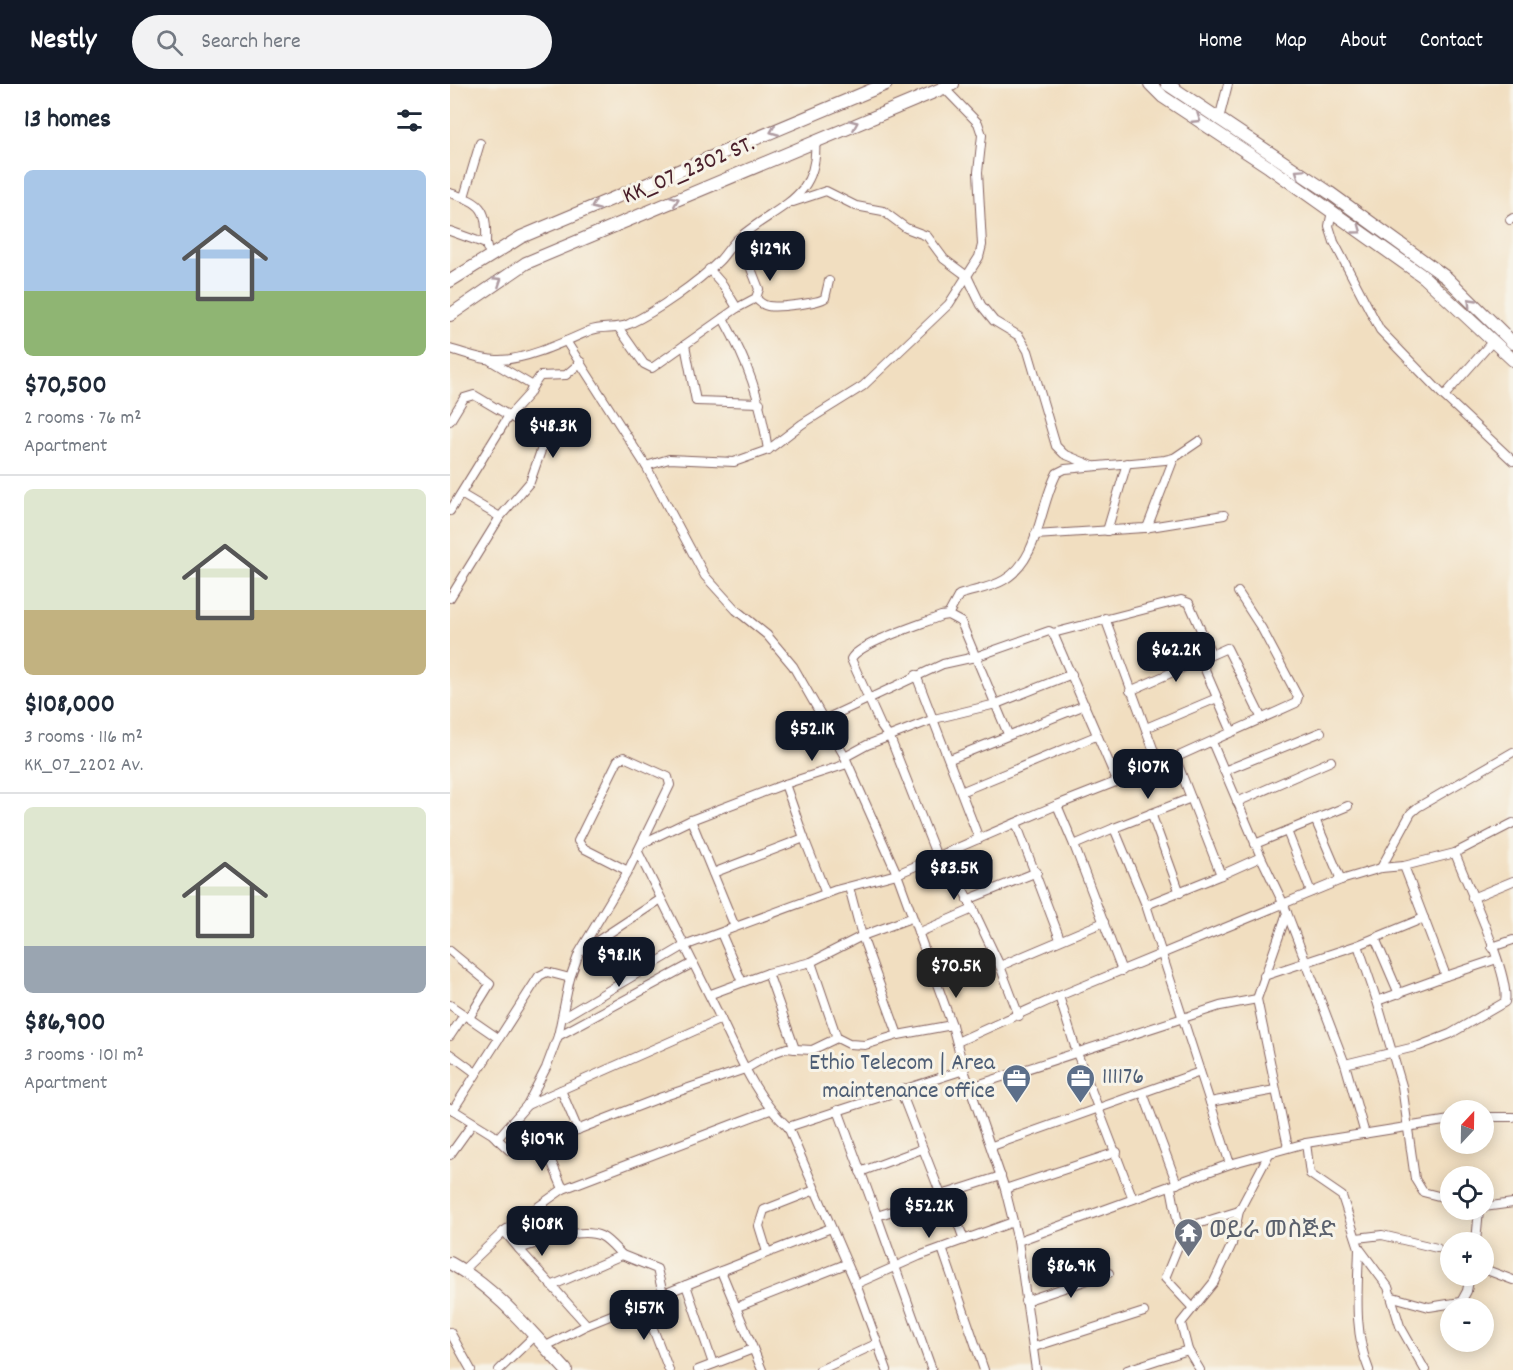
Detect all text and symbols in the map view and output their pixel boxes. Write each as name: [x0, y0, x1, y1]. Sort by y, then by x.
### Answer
search box: [132, 15, 552, 69]
text: Nestly: [30, 22, 96, 62]
icon: search: [153, 26, 186, 59]
text: Search here: [201, 27, 301, 58]
text: Home: [1198, 27, 1242, 57]
text: Map: [1275, 27, 1307, 57]
text: About: [1340, 27, 1387, 57]
text: Contact: [1420, 27, 1483, 57]
text: 13 homes: [24, 102, 111, 139]
icon: filters: [393, 104, 426, 137]
one-way arrow: [1191, 112, 1201, 124]
one-way arrow: [848, 119, 859, 131]
one-way arrow: [770, 124, 781, 136]
street label: KK_07_2302 ST.: [618, 128, 760, 214]
one-way arrow: [1294, 169, 1305, 180]
one-way arrow: [668, 195, 679, 207]
one-way arrow: [590, 199, 601, 211]
icon: home: [171, 209, 279, 317]
one-way arrow: [1351, 222, 1362, 233]
pin: $129K: [728, 231, 812, 282]
text: $129K: [749, 236, 791, 264]
one-way arrow: [491, 277, 502, 288]
one-way arrow: [1468, 298, 1479, 309]
text: $70,500: [24, 368, 107, 405]
text: 2 rooms · 76 m²: [24, 405, 142, 433]
pin: $48.3K: [504, 408, 602, 459]
text: $48.3K: [529, 413, 577, 441]
text: Apartment: [24, 433, 107, 461]
icon: home: [171, 528, 279, 636]
pin: $62.2K: [1127, 632, 1225, 683]
text: $62.2K: [1151, 637, 1201, 665]
text: $108,000: [24, 687, 115, 724]
pin: $52.1K: [763, 711, 861, 762]
text: $52.1K: [789, 716, 835, 744]
text: 3 rooms · 116 m²: [24, 724, 143, 752]
pin: $107K: [1106, 749, 1190, 800]
text: KK_07_2202 Av.: [24, 752, 143, 780]
text: $107K: [1127, 754, 1169, 782]
icon: home: [171, 846, 279, 954]
pin: $83.5K: [905, 850, 1003, 901]
text: $83.5K: [930, 855, 978, 883]
pin: $98.1K: [570, 937, 668, 988]
text: $98.1K: [597, 942, 641, 970]
pin: $70.5K: [907, 948, 1005, 999]
text: $70.5K: [931, 953, 981, 981]
text: $86,900: [24, 1005, 106, 1042]
text: 3 rooms · 101 m²: [24, 1042, 144, 1070]
place label: Ethio Telecom | Area maintenance office: [809, 1047, 996, 1109]
place label: 111176: [1102, 1061, 1144, 1095]
office icon: Ethio Telecom | Area maintenance office: [1000, 1062, 1032, 1104]
office icon: 111176: [1065, 1062, 1097, 1104]
text: Apartment: [24, 1070, 107, 1098]
north arrow: [1440, 1100, 1494, 1154]
map controls: [1440, 1100, 1494, 1352]
pin: $109K: [500, 1121, 584, 1172]
text: $109K: [520, 1126, 564, 1154]
button: locate: [1440, 1166, 1494, 1220]
pin: $52.2K: [880, 1188, 978, 1239]
text: $52.2K: [904, 1193, 954, 1221]
pin: $108K: [500, 1206, 584, 1257]
text: $108K: [521, 1211, 563, 1239]
place label: ወይራ መስጅድ: [1209, 1215, 1336, 1249]
temple icon: ወይራ መስጅድ: [1172, 1216, 1204, 1258]
button: +: [1440, 1232, 1494, 1286]
pin: $86.9K: [1022, 1248, 1120, 1299]
text: $86.9K: [1046, 1253, 1096, 1281]
pin: $157K: [602, 1290, 686, 1341]
text: $157K: [624, 1295, 664, 1323]
button: −: [1440, 1298, 1494, 1352]

